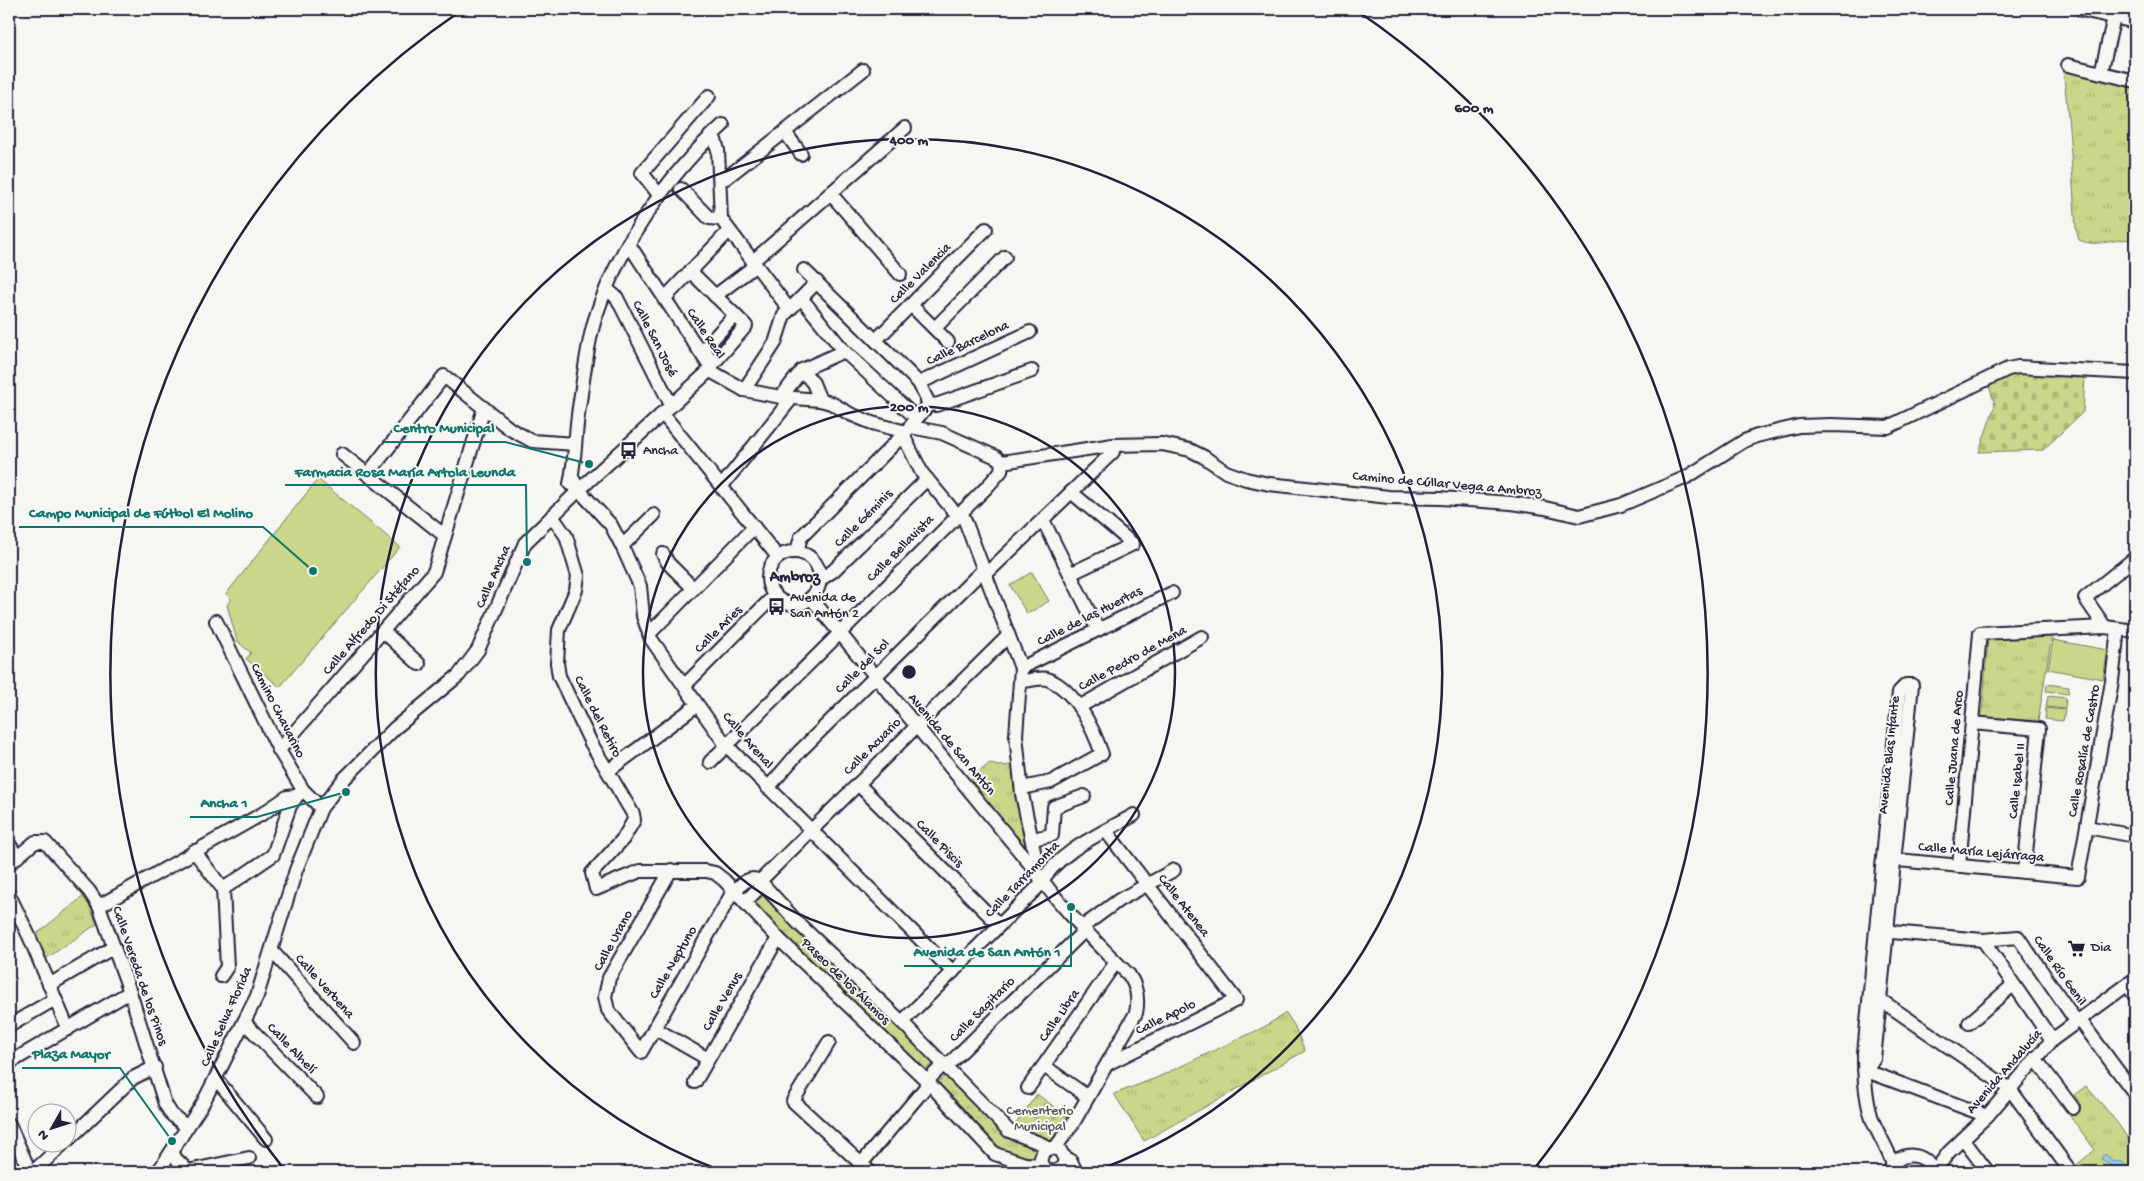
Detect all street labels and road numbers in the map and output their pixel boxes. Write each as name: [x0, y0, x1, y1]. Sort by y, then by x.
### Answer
street label: Calle Valencia: [887, 239, 956, 308]
street label: Calle San José: [628, 298, 681, 381]
street label: Calle Real: [682, 305, 728, 363]
street label: Calle Barcelona: [924, 317, 1013, 370]
street label: Camino de Cúllar Vega a Ambroz: [1352, 468, 1543, 502]
street label: Calle Géminis: [831, 486, 897, 552]
street label: Calle Bellavista: [864, 511, 939, 586]
street label: Calle Ancha: [473, 542, 516, 611]
street label: Calle Alfredo Di Stéfano: [320, 563, 424, 679]
street label: Calle de las Huertas: [1035, 583, 1146, 651]
street label: Calle Aries: [692, 602, 747, 657]
street label: Calle Pedro de Mena: [1076, 622, 1191, 696]
street label: Calle del Sol: [832, 636, 894, 698]
street label: Camino Chavarino: [246, 661, 308, 761]
street label: Calle del Retiro: [569, 673, 625, 761]
street label: Calle Rosalía de Castro: [2065, 684, 2105, 818]
street label: Avenida de San Antón: [903, 690, 999, 800]
street label: Calle Juana de Arco: [1941, 690, 1969, 806]
street label: Avenida Blas Infante: [1875, 694, 1905, 815]
street label: Calle Arenal: [718, 709, 776, 773]
street label: Calle Acuario: [841, 715, 905, 779]
street label: Calle Isabel II: [2006, 742, 2030, 820]
street label: Calle Piscis: [911, 816, 967, 872]
street label: Calle Tarramonta: [982, 837, 1065, 922]
street label: Calle María Lejárraga: [1917, 839, 2046, 867]
street label: Calle Atenea: [1153, 871, 1214, 942]
street label: Calle Vereda de los Pinos: [107, 904, 171, 1049]
street label: Calle Urano: [590, 908, 638, 974]
street label: Calle Neptuno: [646, 923, 702, 1003]
street label: Calle Río Genil: [2029, 933, 2089, 1009]
street label: Paseo de los Álamos: [796, 934, 894, 1030]
street label: Calle Verbena: [291, 951, 358, 1024]
street label: Calle Selva Florida: [197, 963, 257, 1070]
street label: Calle Venus: [699, 969, 747, 1035]
street label: Calle Sagitario: [947, 974, 1019, 1046]
street label: Calle Libra: [1036, 985, 1085, 1046]
street label: Calle Apolo: [1133, 996, 1199, 1040]
street label: Calle Alhelí: [263, 1020, 320, 1079]
street label: Avenida Andalucía: [1964, 1025, 2047, 1118]

